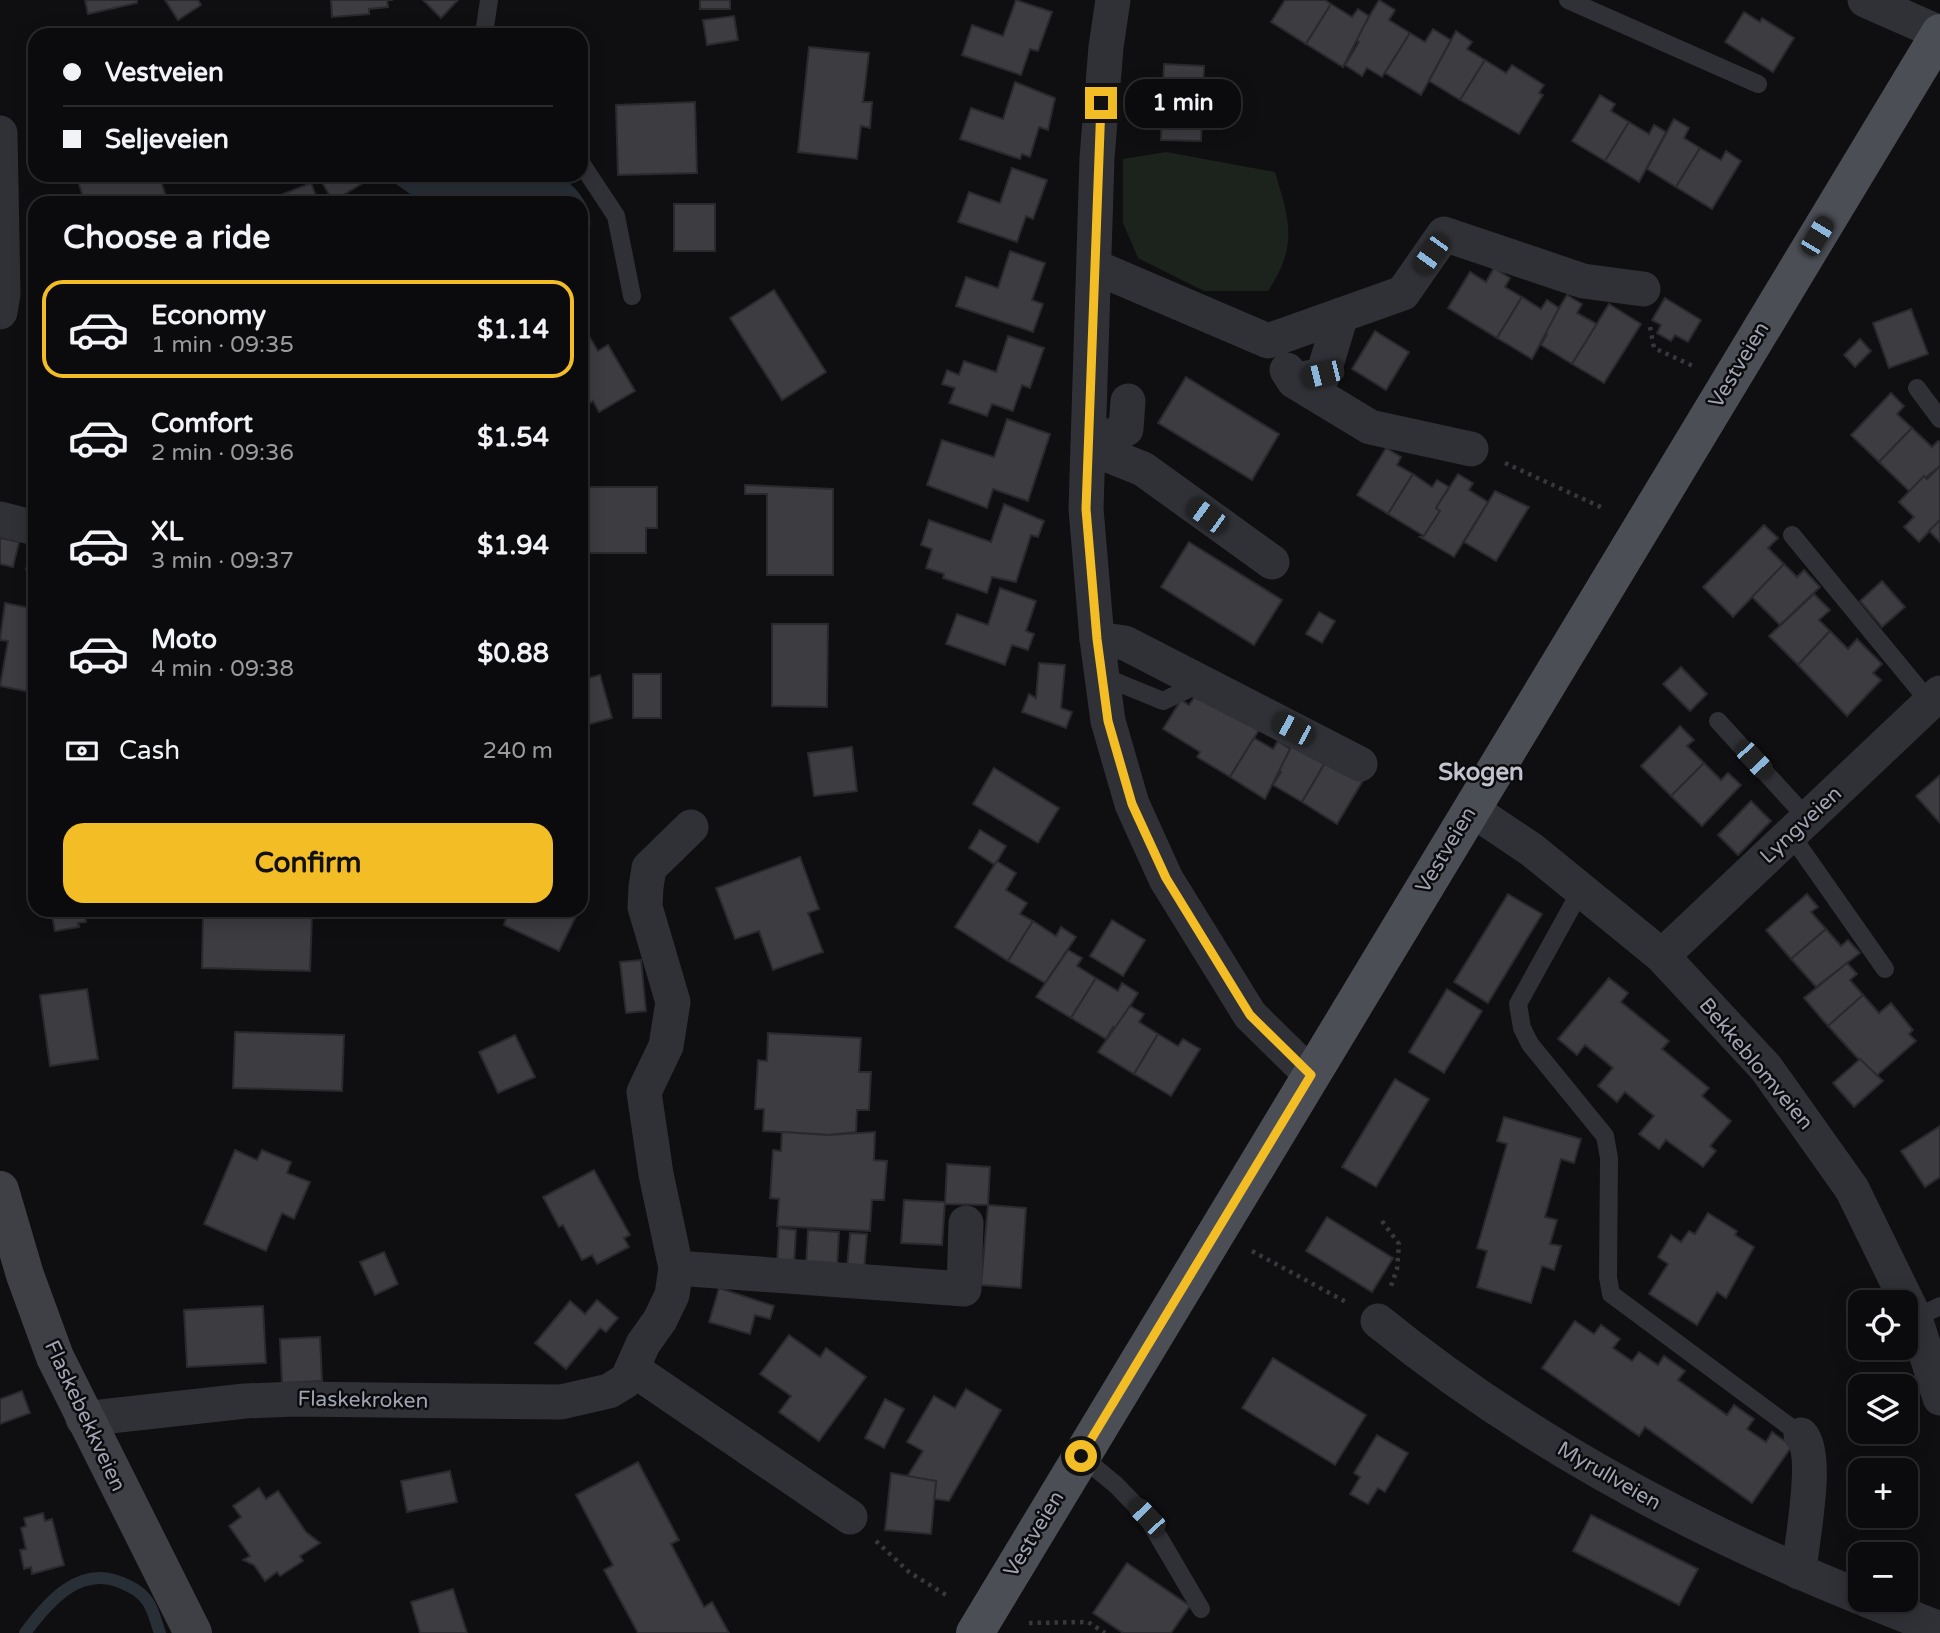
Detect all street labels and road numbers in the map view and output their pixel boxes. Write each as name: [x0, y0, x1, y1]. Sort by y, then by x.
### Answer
street label: Vestveien: [1704, 317, 1774, 413]
street label: Lyngveien: [1755, 781, 1847, 869]
street label: Vestveien: [1411, 802, 1481, 898]
street label: Bekkeblomveien: [1694, 993, 1818, 1135]
street label: Flaskebekkveien: [39, 1337, 131, 1495]
street label: Flaskekroken: [297, 1386, 429, 1414]
street label: Myrullveien: [1553, 1436, 1665, 1516]
street label: Vestveien: [999, 1486, 1069, 1582]

